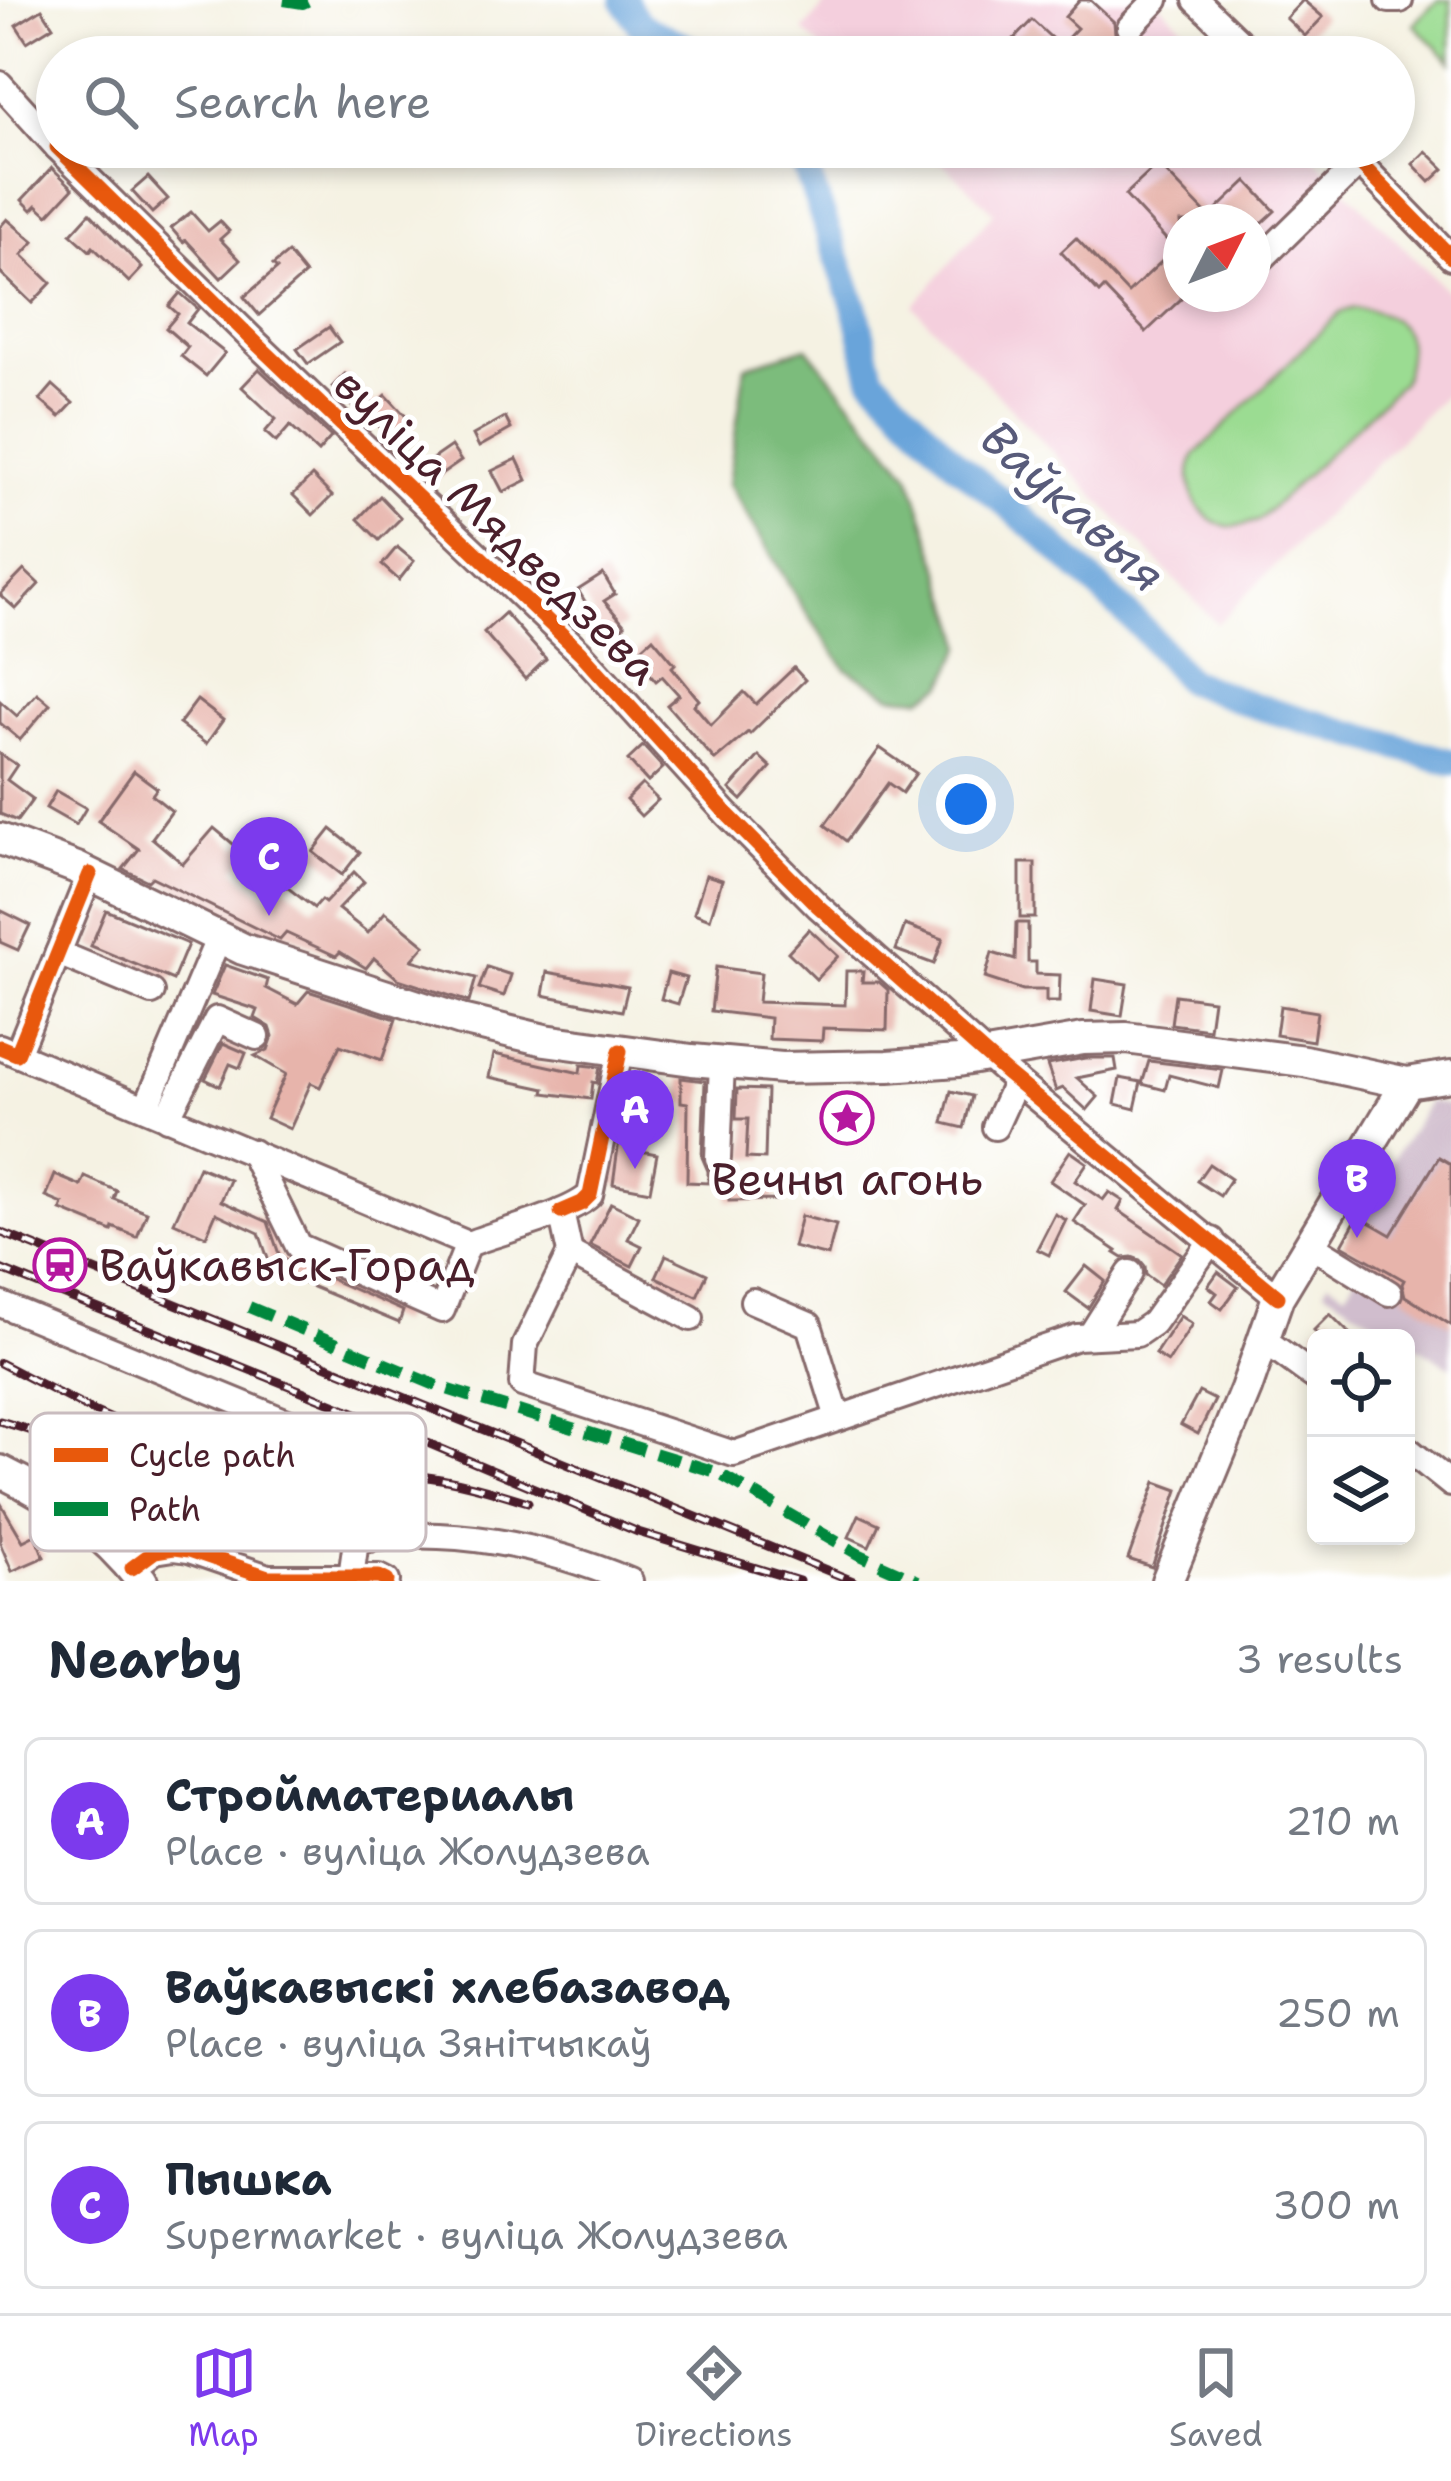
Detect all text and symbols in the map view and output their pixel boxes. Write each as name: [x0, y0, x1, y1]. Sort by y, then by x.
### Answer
search box: [36, 36, 1415, 168]
icon: search: [78, 69, 144, 135]
text: Search here: [174, 72, 431, 132]
north arrow: [1163, 204, 1271, 312]
street label: вуліца Мядведзева: [321, 355, 673, 697]
water label: Ваўкавыя: [967, 406, 1179, 606]
your location: [936, 774, 996, 834]
pin: C: [230, 817, 308, 916]
pin: A: [596, 1070, 674, 1169]
place icon: Вечны агонь: [819, 1090, 875, 1146]
pin: B: [1318, 1139, 1396, 1238]
place label: Вечны агонь: [711, 1149, 983, 1209]
place label: Ваўкавыск-Горад: [99, 1235, 475, 1295]
station icon: Ваўкавыск-Горад: [32, 1237, 88, 1293]
map controls: [1307, 1329, 1415, 1545]
button: locate: [1307, 1329, 1415, 1437]
legend: [30, 1413, 426, 1551]
text: Cycle path: [129, 1433, 296, 1478]
button: layers: [1307, 1437, 1415, 1545]
text: Path: [129, 1487, 201, 1532]
text: Nearby: [48, 1625, 243, 1693]
text: 3 results: [1236, 1633, 1403, 1685]
text: Стройматериалы: [165, 1765, 574, 1825]
text: A: [75, 1795, 105, 1847]
text: 210 m: [1285, 1795, 1400, 1847]
text: Place · вуліца Жолудзева: [165, 1825, 650, 1877]
text: Ваўкавыскі хлебазавод: [165, 1957, 730, 2017]
text: B: [78, 1987, 102, 2039]
text: 250 m: [1276, 1987, 1400, 2039]
text: Place · вуліца Зянітчыкаў: [165, 2017, 652, 2069]
text: Пышка: [165, 2149, 332, 2209]
text: C: [78, 2179, 102, 2231]
text: 300 m: [1272, 2179, 1400, 2231]
text: Supermarket · вуліца Жолудзева: [165, 2209, 788, 2261]
tab: Map: [188, 2340, 259, 2457]
tab: Directions: [635, 2340, 793, 2457]
tab: Saved: [1169, 2340, 1263, 2457]

